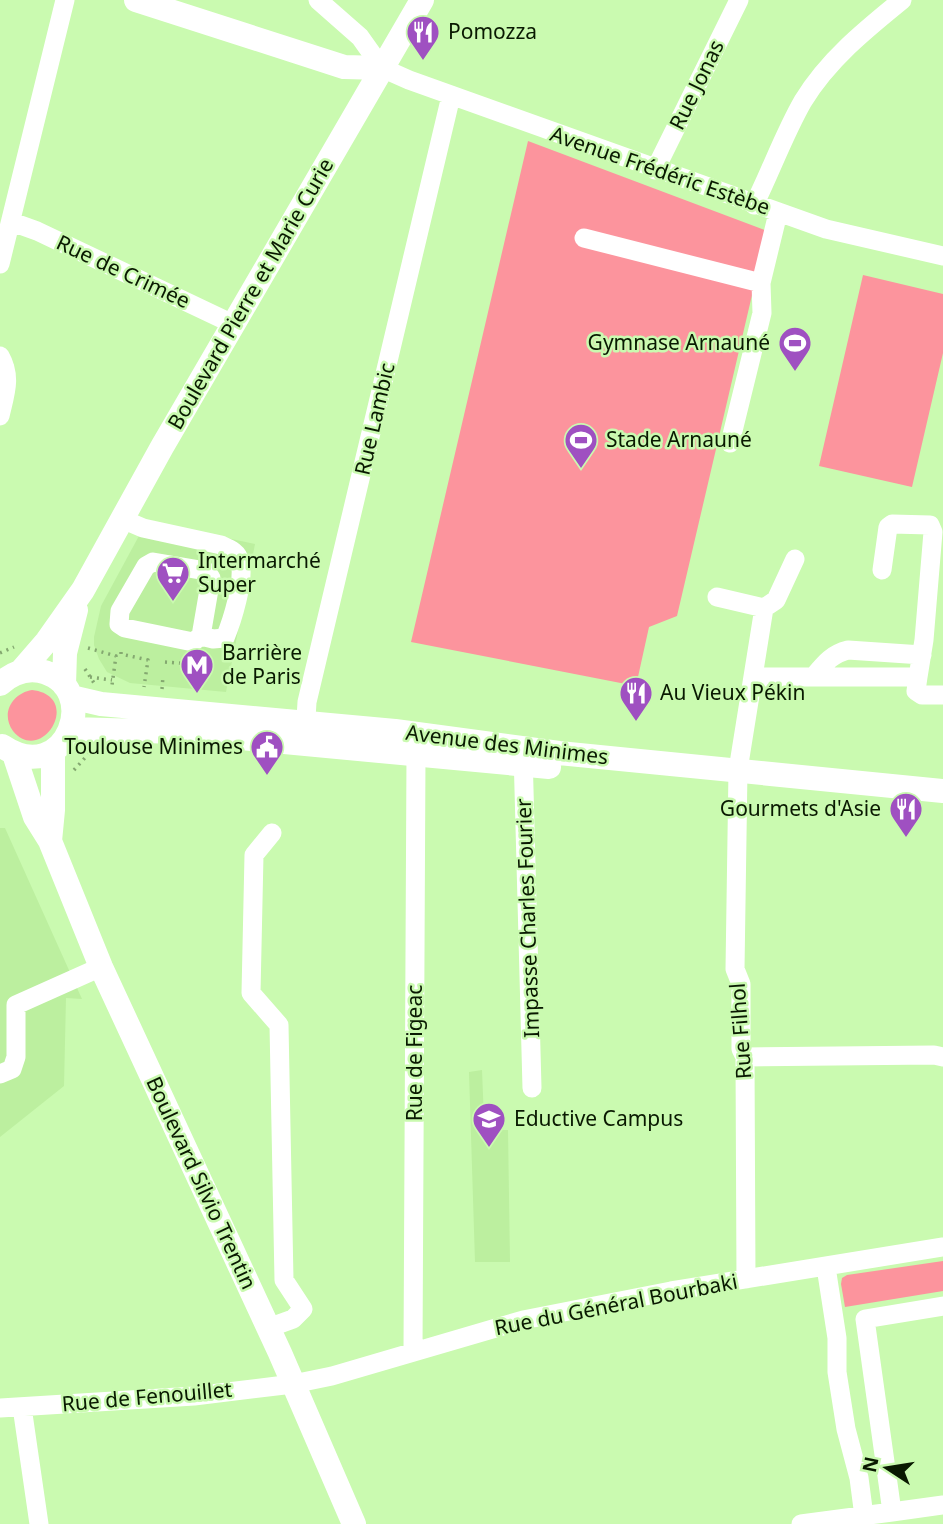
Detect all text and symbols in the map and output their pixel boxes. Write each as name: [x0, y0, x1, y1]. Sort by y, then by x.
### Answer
restaurant icon: Pomozza: [404, 13, 442, 62]
place label: Pomozza: [448, 17, 537, 45]
street label: Rue Jonas: [662, 35, 730, 134]
street label: Avenue Frédéric Estèbe: [547, 119, 774, 221]
street label: Boulevard Pierre et Marie Curie: [161, 153, 339, 434]
street label: Rue de Crimée: [52, 228, 195, 314]
sports icon: Gymnase Arnauné: [776, 324, 814, 373]
place label: Gymnase Arnauné: [588, 328, 770, 356]
street label: Rue Lambic: [348, 360, 401, 478]
sports icon: Stade Arnauné: [562, 421, 600, 470]
place label: Stade Arnauné: [606, 425, 752, 453]
place label: Intermarché Super: [198, 546, 321, 598]
supermarket icon: Intermarché Super: [154, 554, 192, 603]
place label: Barrière de Paris: [222, 638, 302, 690]
metro station icon: Barrière de Paris: [178, 646, 216, 695]
restaurant icon: Au Vieux Pékin: [617, 674, 655, 723]
place label: Au Vieux Pékin: [660, 678, 805, 706]
street label: Avenue des Minimes: [404, 718, 610, 770]
public building icon: Toulouse Minimes: [248, 728, 286, 777]
place label: Toulouse Minimes: [64, 732, 243, 760]
restaurant icon: Gourmets d'Asie: [887, 790, 925, 839]
place label: Gourmets d'Asie: [720, 794, 881, 822]
street label: Impasse Charles Fourier: [509, 798, 545, 1038]
street label: Rue Filhol: [723, 982, 757, 1080]
street label: Rue de Figeac: [400, 985, 428, 1121]
street label: Boulevard Silvio Trentin: [140, 1072, 264, 1293]
school or university icon: Eductive Campus: [470, 1100, 508, 1149]
place label: Eductive Campus: [514, 1104, 683, 1132]
street label: Rue du Général Bourbaki: [492, 1267, 740, 1341]
street label: Rue de Fenouillet: [61, 1375, 234, 1417]
north arrow: [852, 1433, 922, 1503]
text: N: [856, 1454, 885, 1475]

